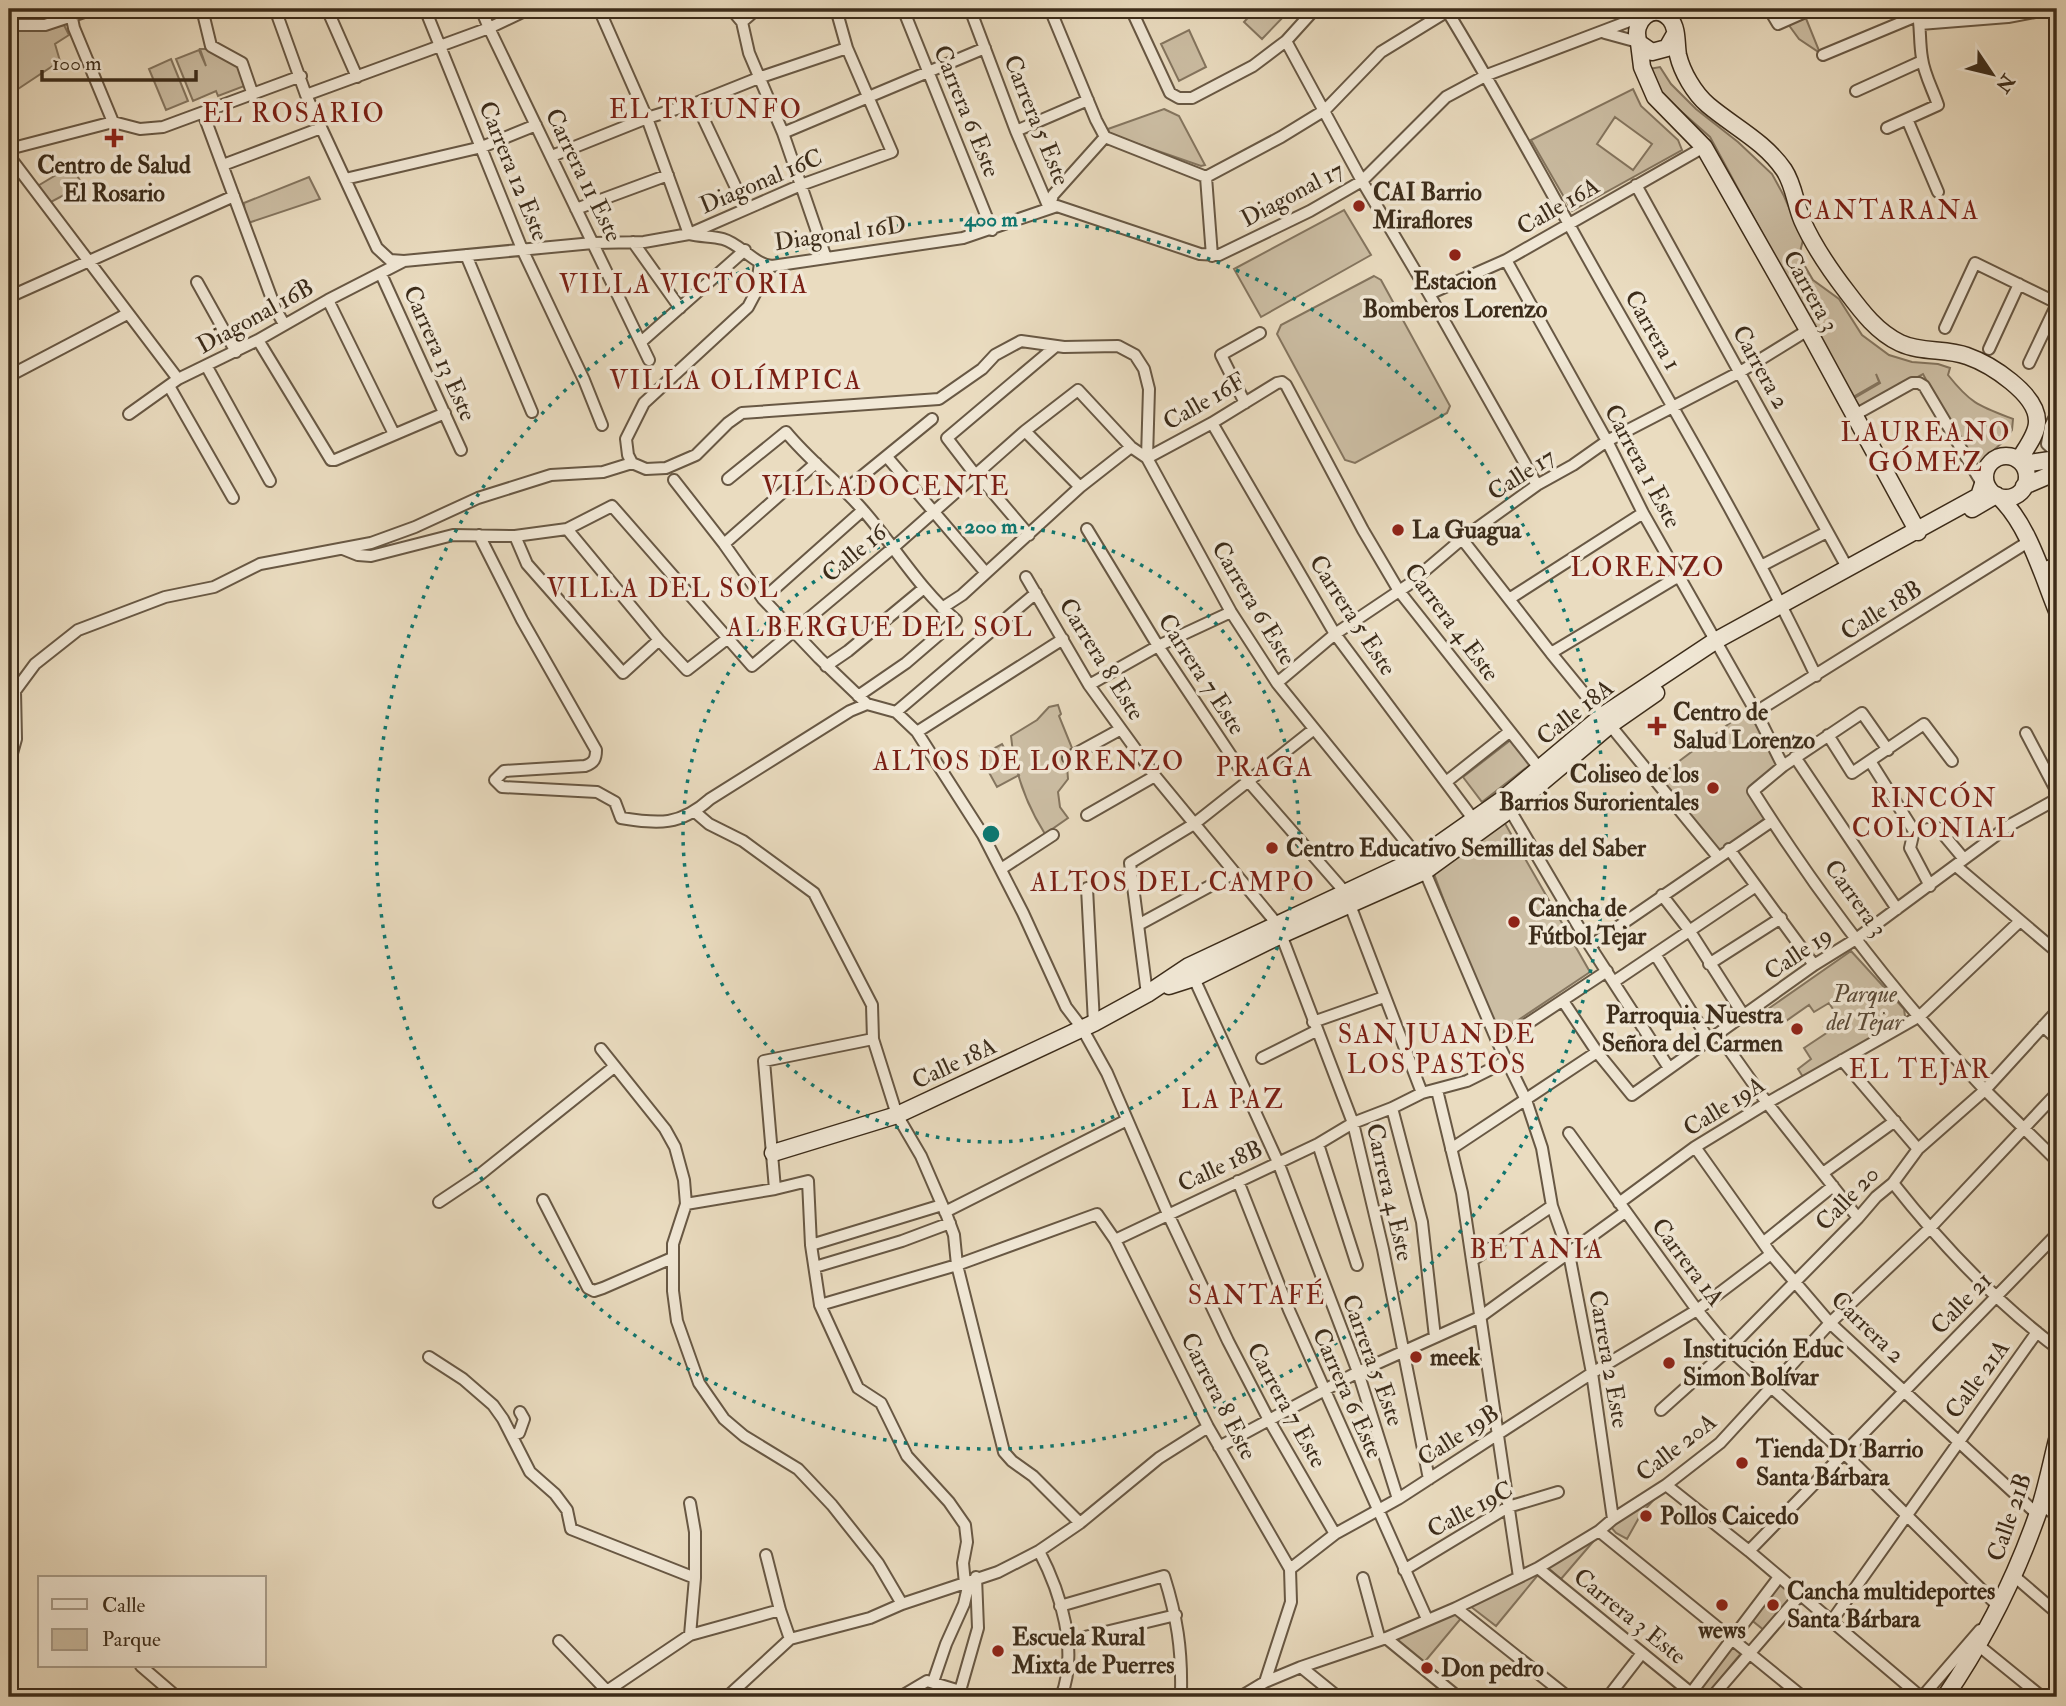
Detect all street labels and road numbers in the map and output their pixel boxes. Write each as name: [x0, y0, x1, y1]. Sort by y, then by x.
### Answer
street label: Carrera 6 Este: [926, 41, 1007, 182]
street label: Carrera 5 Este: [996, 50, 1077, 190]
street label: Carrera 12 Este: [471, 97, 556, 246]
street label: Carrera 11 Este: [538, 103, 629, 247]
street label: Diagonal 16C: [695, 142, 827, 221]
street label: Diagonal 17: [1235, 154, 1349, 234]
street label: Calle 16A: [1511, 170, 1605, 242]
street label: Diagonal 16D: [772, 209, 908, 258]
street label: Carrera 3: [1776, 245, 1846, 337]
street label: Diagonal 16B: [191, 272, 319, 361]
street label: Carrera 13 Este: [396, 281, 483, 426]
street label: Carrera 1: [1617, 285, 1688, 376]
street label: Carrera 2: [1725, 320, 1796, 415]
street label: Calle 16F: [1157, 365, 1251, 437]
street label: Carrera 1 Este: [1597, 399, 1688, 534]
street label: Calle 17: [1482, 441, 1561, 508]
street label: Calle 16: [816, 516, 895, 589]
street label: Carrera 6 Este: [1204, 535, 1303, 671]
street label: Carrera 5 Este: [1302, 549, 1403, 682]
street label: Carrera 4 Este: [1397, 557, 1506, 688]
street label: Calle 18B: [1835, 573, 1928, 647]
street label: Carrera 8 Este: [1052, 592, 1151, 726]
street label: Carrera 7 Este: [1151, 608, 1252, 741]
street label: Calle 18A: [1530, 673, 1620, 752]
street label: Carrera 3: [1817, 853, 1894, 943]
street label: Calle 19: [1758, 919, 1838, 987]
street label: Calle 18A: [907, 1030, 1001, 1096]
street label: Calle 19A: [1678, 1069, 1771, 1144]
street label: Carrera 4 Este: [1359, 1120, 1420, 1264]
street label: Calle 18B: [1173, 1133, 1268, 1200]
street label: Calle 20: [1809, 1159, 1886, 1238]
street label: Carrera 1A: [1644, 1212, 1731, 1313]
street label: Calle 21: [1924, 1265, 1999, 1341]
street label: Carrera 2: [1824, 1285, 1911, 1370]
street label: Carrera 2 Este: [1581, 1288, 1636, 1431]
street label: Carrera 5 Este: [1334, 1290, 1411, 1430]
street label: Carrera 6 Este: [1305, 1323, 1390, 1463]
street label: Carrera 8 Este: [1173, 1327, 1264, 1465]
street label: Calle 21A: [1938, 1334, 2017, 1425]
street label: Carrera 7 Este: [1239, 1337, 1334, 1473]
street label: Calle 19B: [1412, 1398, 1505, 1473]
street label: Calle 20A: [1630, 1406, 1723, 1489]
street label: Calle 21B: [1980, 1469, 2039, 1565]
street label: Calle 19C: [1422, 1474, 1519, 1545]
street label: Carrera 3 Este: [1567, 1561, 1693, 1671]

